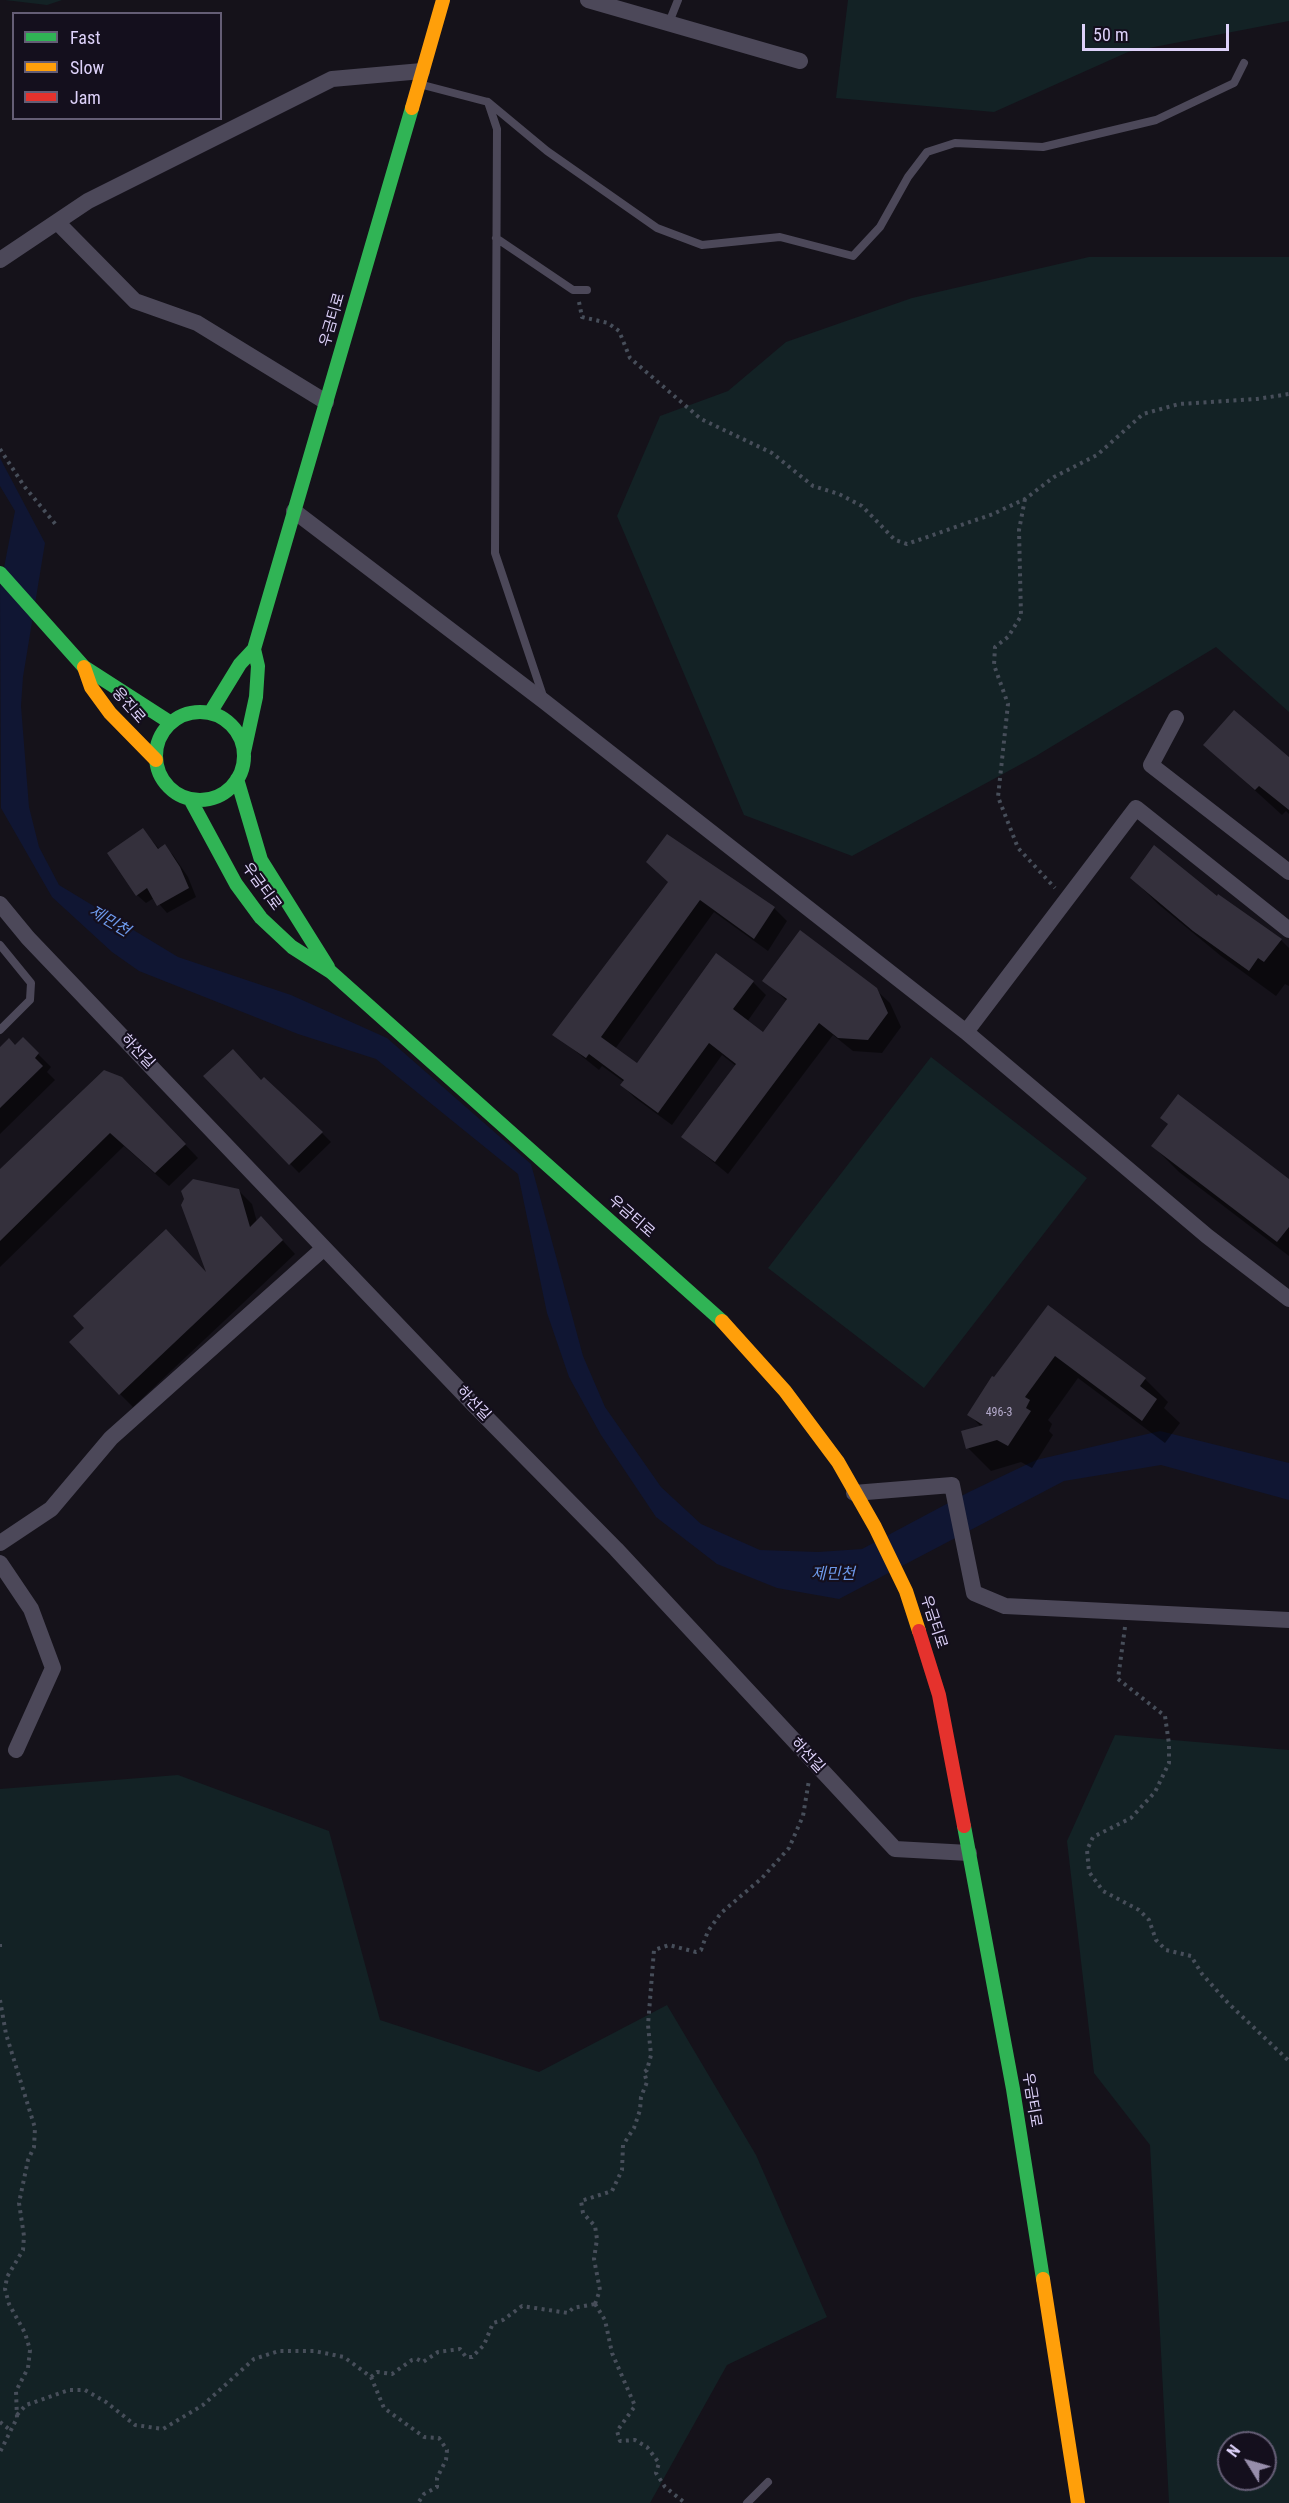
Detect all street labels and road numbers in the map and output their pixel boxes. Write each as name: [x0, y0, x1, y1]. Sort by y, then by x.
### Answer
street label: 우금티로: [317, 291, 349, 349]
street label: 웅진로: [108, 684, 148, 728]
street label: 우금티로: [237, 859, 285, 915]
street label: 하선길: [116, 1031, 158, 1073]
street label: 우금티로: [604, 1192, 658, 1242]
street label: 하선길: [452, 1383, 494, 1425]
street label: 우금티로: [916, 1593, 950, 1651]
street label: 하선길: [786, 1735, 828, 1777]
street label: 우금티로: [1018, 2071, 1044, 2129]

